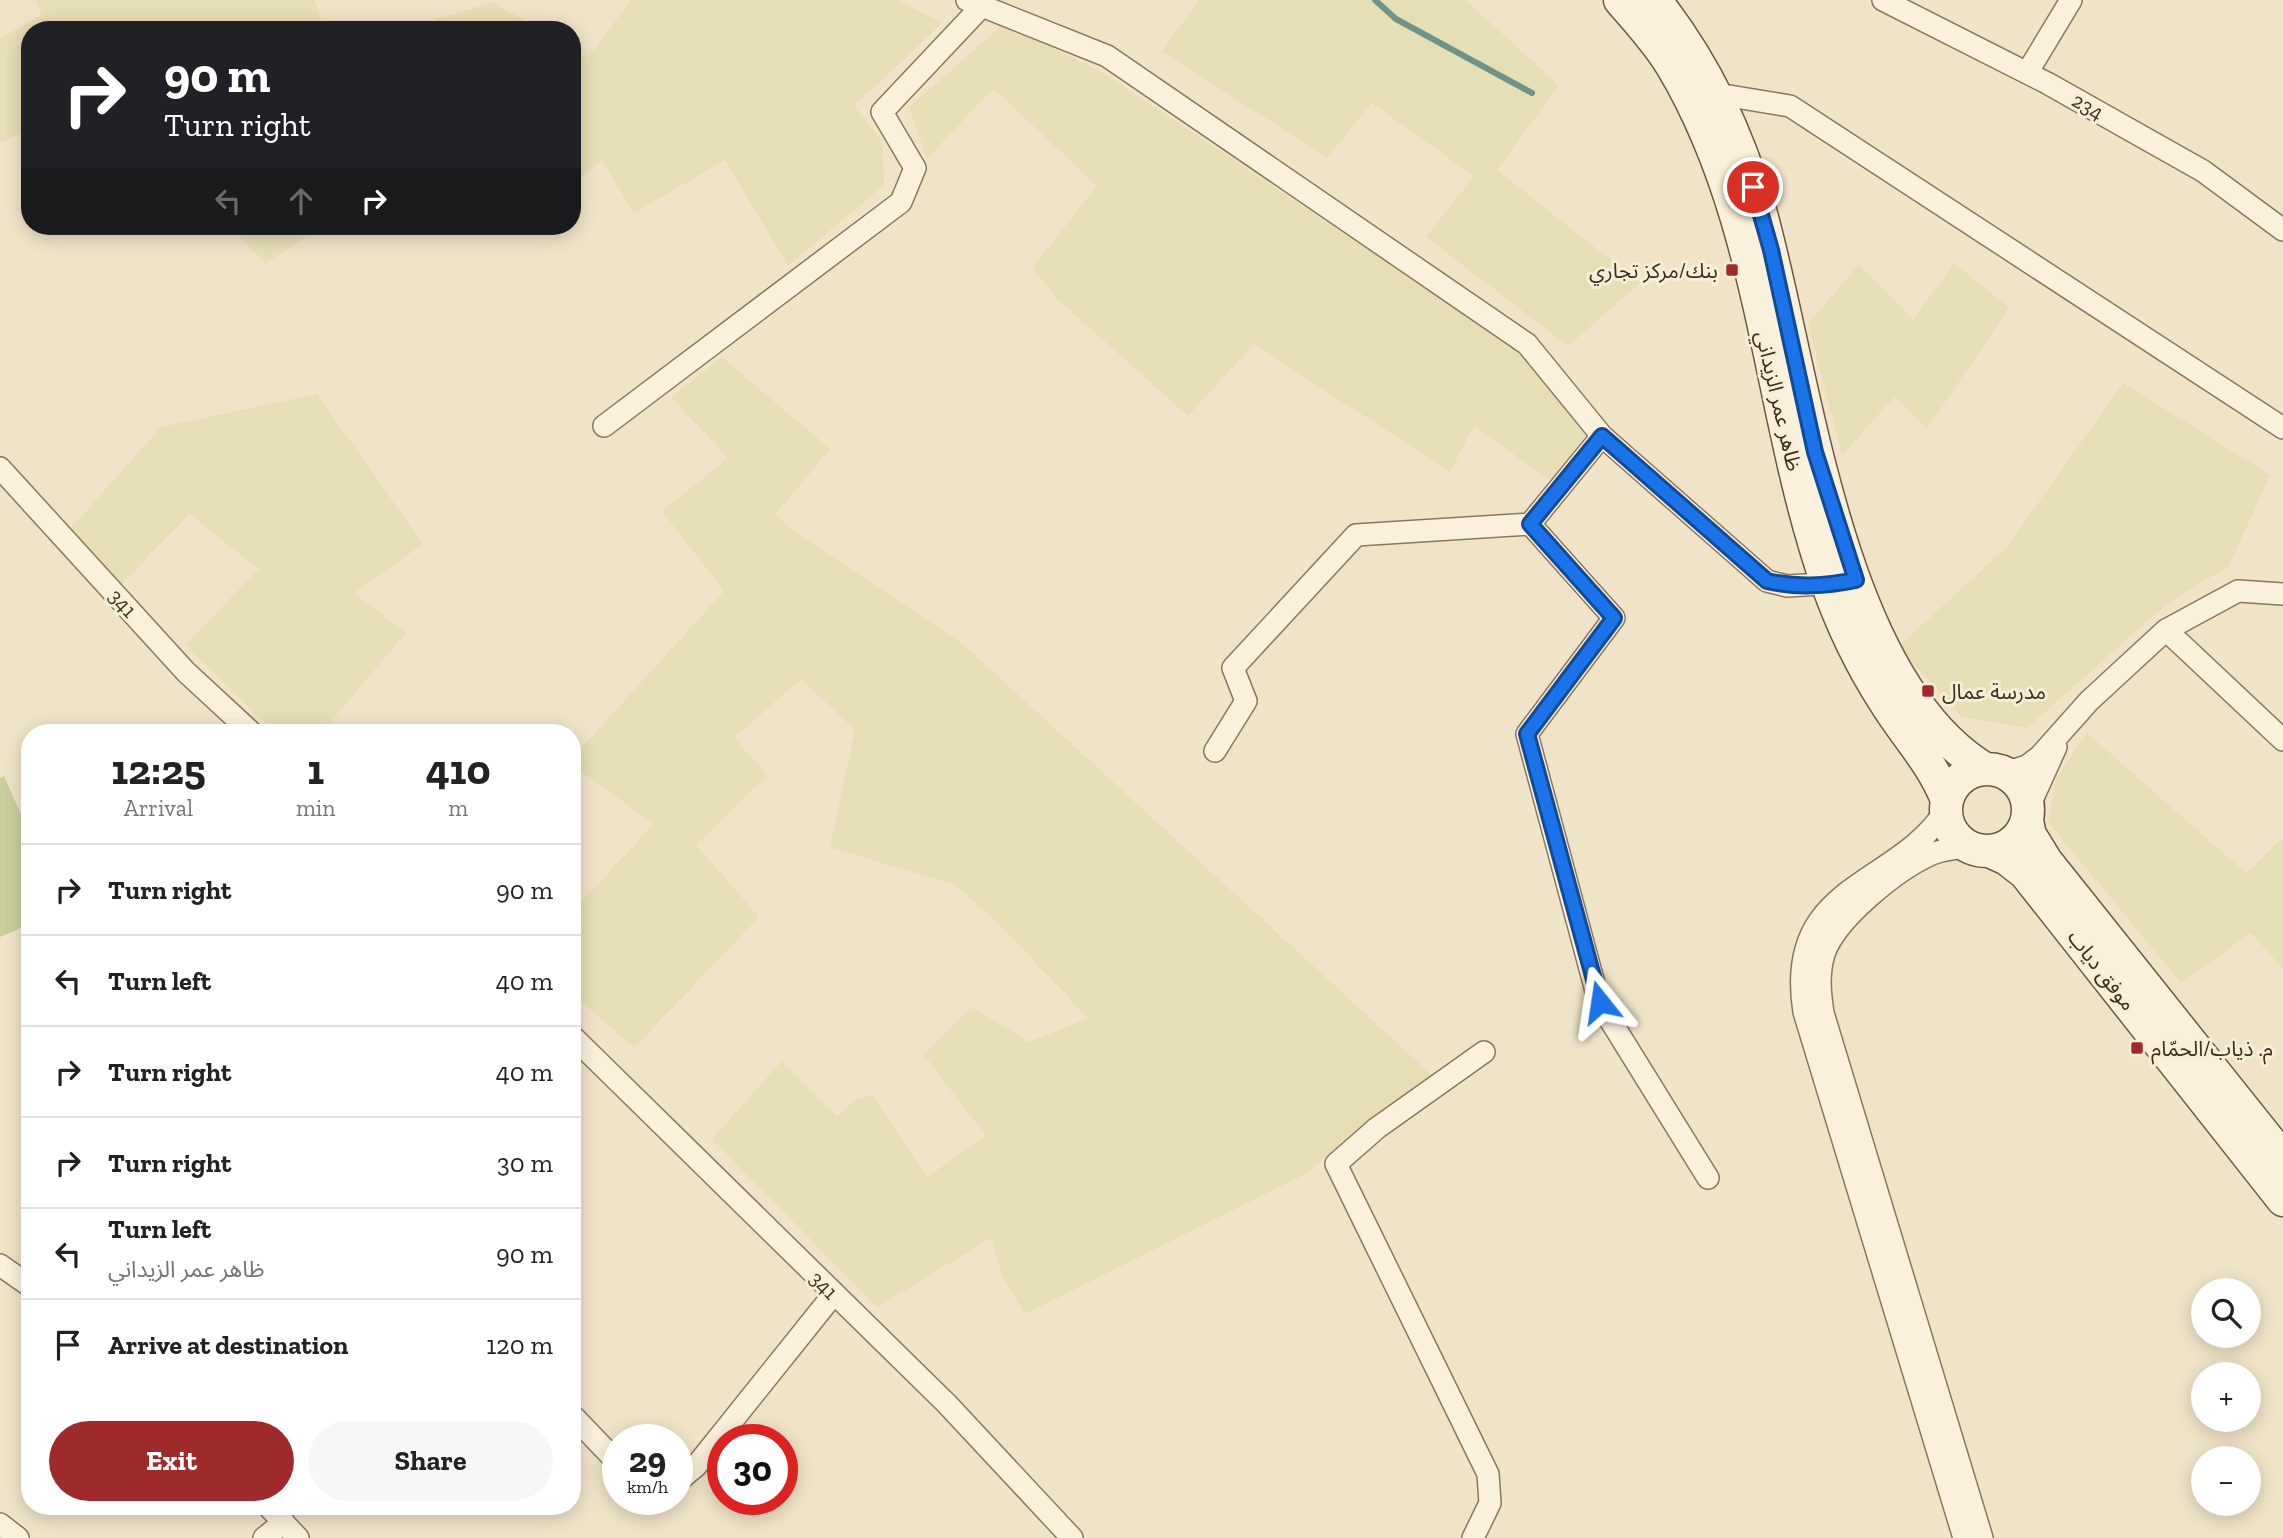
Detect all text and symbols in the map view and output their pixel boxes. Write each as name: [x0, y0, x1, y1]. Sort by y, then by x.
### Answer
text: 90 m: [164, 46, 271, 105]
icon: right: [49, 49, 140, 140]
street label: 234: [2068, 87, 2108, 125]
text: Turn right: [164, 106, 311, 144]
pin: [1723, 157, 1783, 217]
icon: arrive: [1734, 168, 1772, 206]
icon: left: [209, 182, 247, 220]
icon: ahead: [282, 182, 320, 220]
icon: right: [355, 182, 393, 220]
place label: بنك/مركز تجاري: [1589, 258, 1718, 286]
marker: بنك/مركز تجاري: [1724, 262, 1740, 278]
street label: ظاهر عمر الزيداني: [1747, 329, 1807, 474]
street label: 341: [104, 584, 142, 622]
place label: مدرسة عمال: [1942, 679, 2046, 704]
marker: مدرسة عمال: [1920, 683, 1936, 699]
text: 12:25: [111, 744, 206, 795]
text: 1: [307, 744, 324, 795]
text: 410: [426, 744, 491, 795]
text: Arrival: [124, 794, 193, 822]
text: min: [296, 794, 335, 822]
text: m: [448, 794, 468, 822]
icon: right: [49, 871, 87, 909]
text: Turn right: [108, 874, 231, 906]
text: 90 m: [496, 874, 553, 906]
street label: موفق دياب: [2062, 925, 2141, 1016]
icon: left: [49, 962, 87, 1000]
text: Turn left: [108, 965, 211, 997]
text: 40 m: [496, 965, 553, 997]
position arrow: [1563, 965, 1637, 1039]
place label: م. ذياب/الحمّام: [2151, 1036, 2273, 1065]
marker: م. ذياب/الحمّام: [2129, 1040, 2145, 1056]
icon: right: [49, 1053, 87, 1091]
text: Turn right: [108, 1056, 231, 1088]
text: 40 m: [496, 1056, 553, 1088]
icon: right: [49, 1144, 87, 1182]
text: Turn right: [108, 1147, 231, 1179]
text: 30 m: [497, 1147, 553, 1179]
text: Turn left: [108, 1213, 211, 1245]
icon: left: [49, 1235, 87, 1273]
text: 90 m: [496, 1238, 553, 1270]
text: ظاهر عمر الزيداني: [108, 1255, 265, 1283]
street label: 341: [805, 1266, 843, 1304]
map controls: [2191, 1278, 2261, 1516]
button: search: [2191, 1278, 2261, 1348]
icon: arrive: [49, 1326, 87, 1364]
text: Arrive at destination: [108, 1329, 348, 1361]
text: 120 m: [486, 1329, 553, 1361]
button: +: [2191, 1362, 2261, 1432]
button: Exit: [49, 1421, 294, 1501]
button: Share: [308, 1421, 553, 1501]
speed limit sign: 30: [707, 1424, 798, 1515]
text: 29: [629, 1439, 666, 1481]
button: −: [2191, 1446, 2261, 1516]
text: km/h: [627, 1476, 668, 1498]

